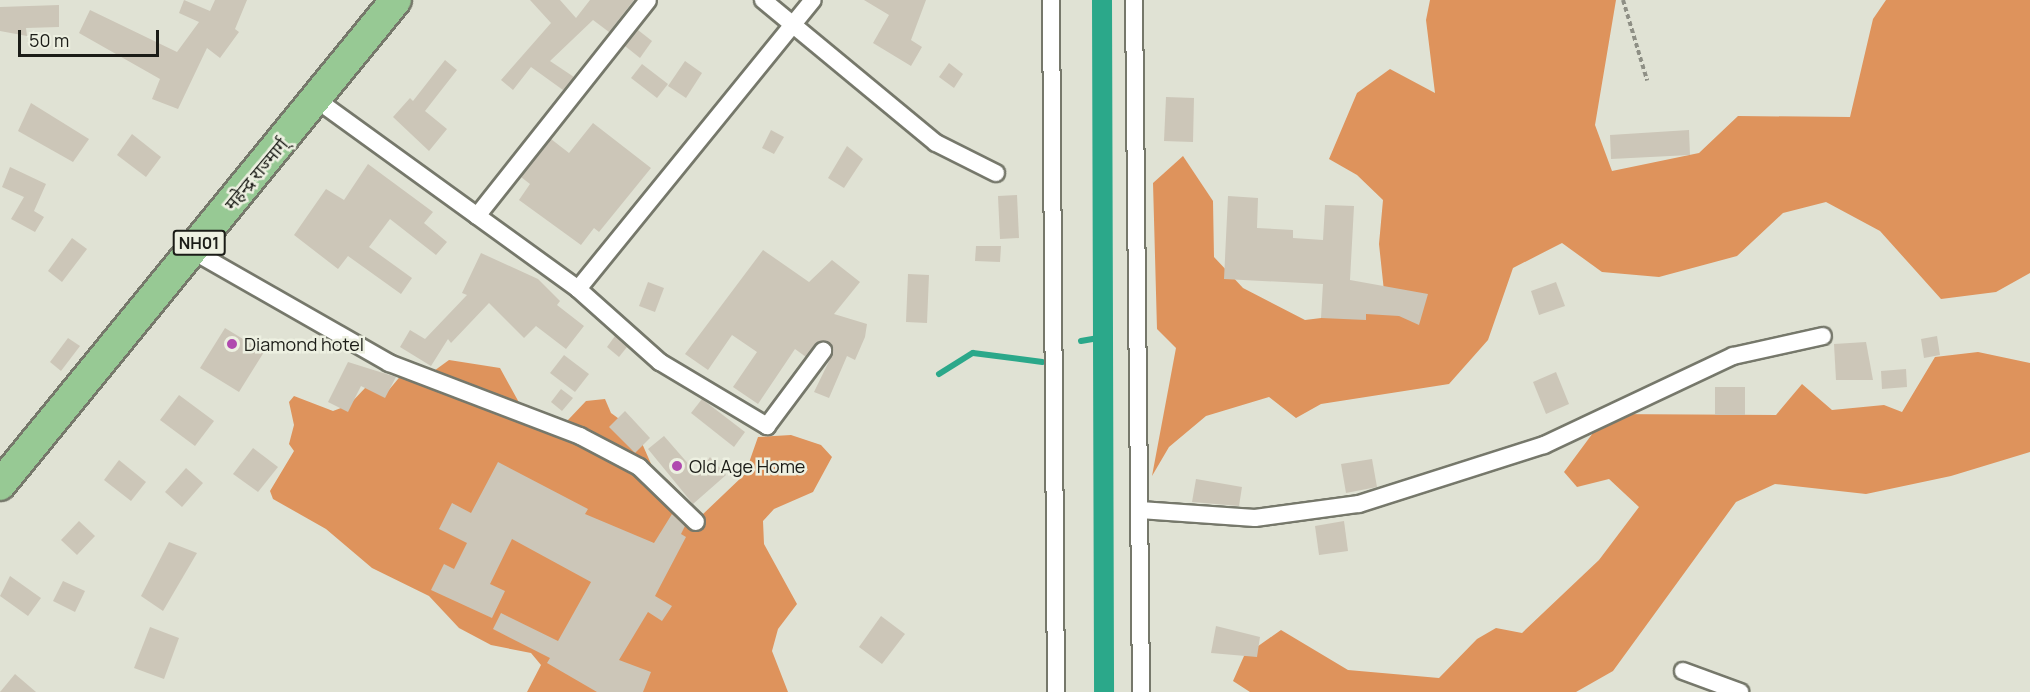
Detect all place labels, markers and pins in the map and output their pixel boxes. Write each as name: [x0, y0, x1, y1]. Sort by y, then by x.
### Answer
place label: Diamond hotel: [244, 333, 364, 355]
marker: Diamond hotel: [225, 337, 239, 351]
place label: Old Age Home: [689, 455, 805, 477]
marker: Old Age Home: [670, 459, 684, 473]

